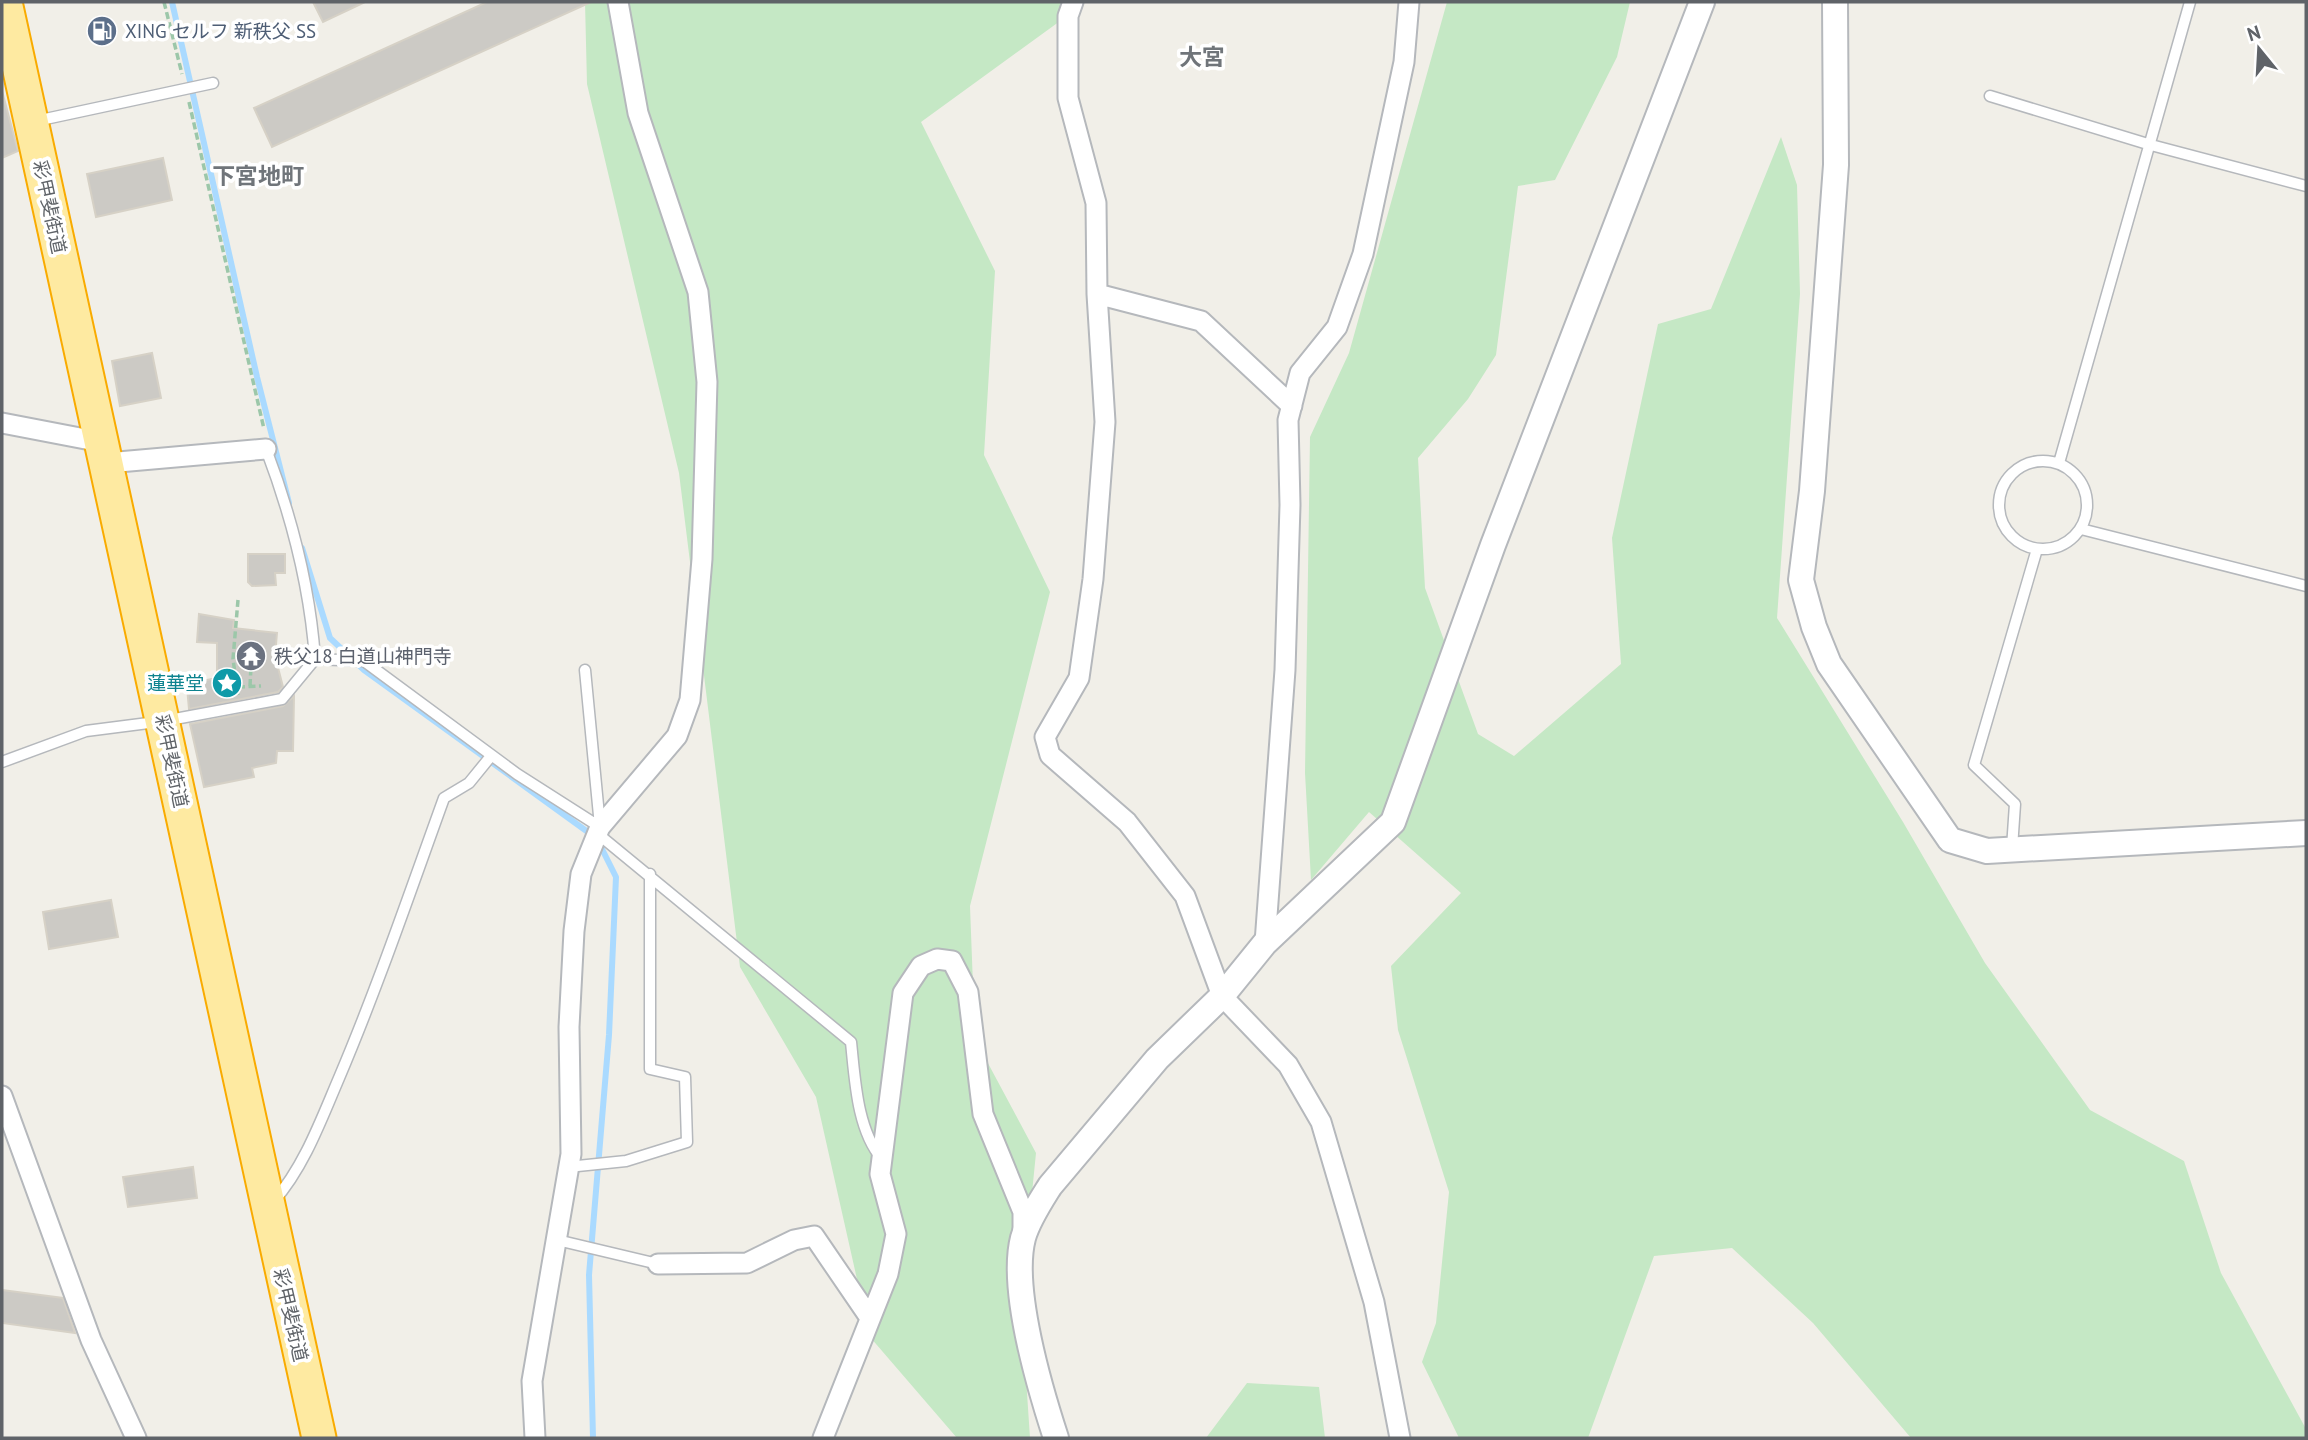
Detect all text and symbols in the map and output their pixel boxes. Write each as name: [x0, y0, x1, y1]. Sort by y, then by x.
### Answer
fuel station icon: XING セルフ 新秩父 SS: [85, 14, 119, 48]
north arrow: [2224, 14, 2294, 84]
place label: XING セルフ 新秩父 SS: [125, 19, 316, 43]
text: N: [2244, 19, 2263, 46]
district label: 大宮: [1179, 42, 1225, 71]
street label: 彩甲斐街道: [28, 158, 72, 256]
district label: 下宮地町: [212, 161, 304, 190]
temple icon: 秩父18 白道山神門寺: [234, 639, 268, 673]
place label: 秩父18 白道山神門寺: [274, 644, 452, 668]
place icon: 蓮華堂: [210, 666, 244, 700]
place label: 蓮華堂: [147, 671, 204, 695]
street label: 彩甲斐街道: [150, 712, 194, 810]
street label: 彩甲斐街道: [269, 1266, 313, 1364]

